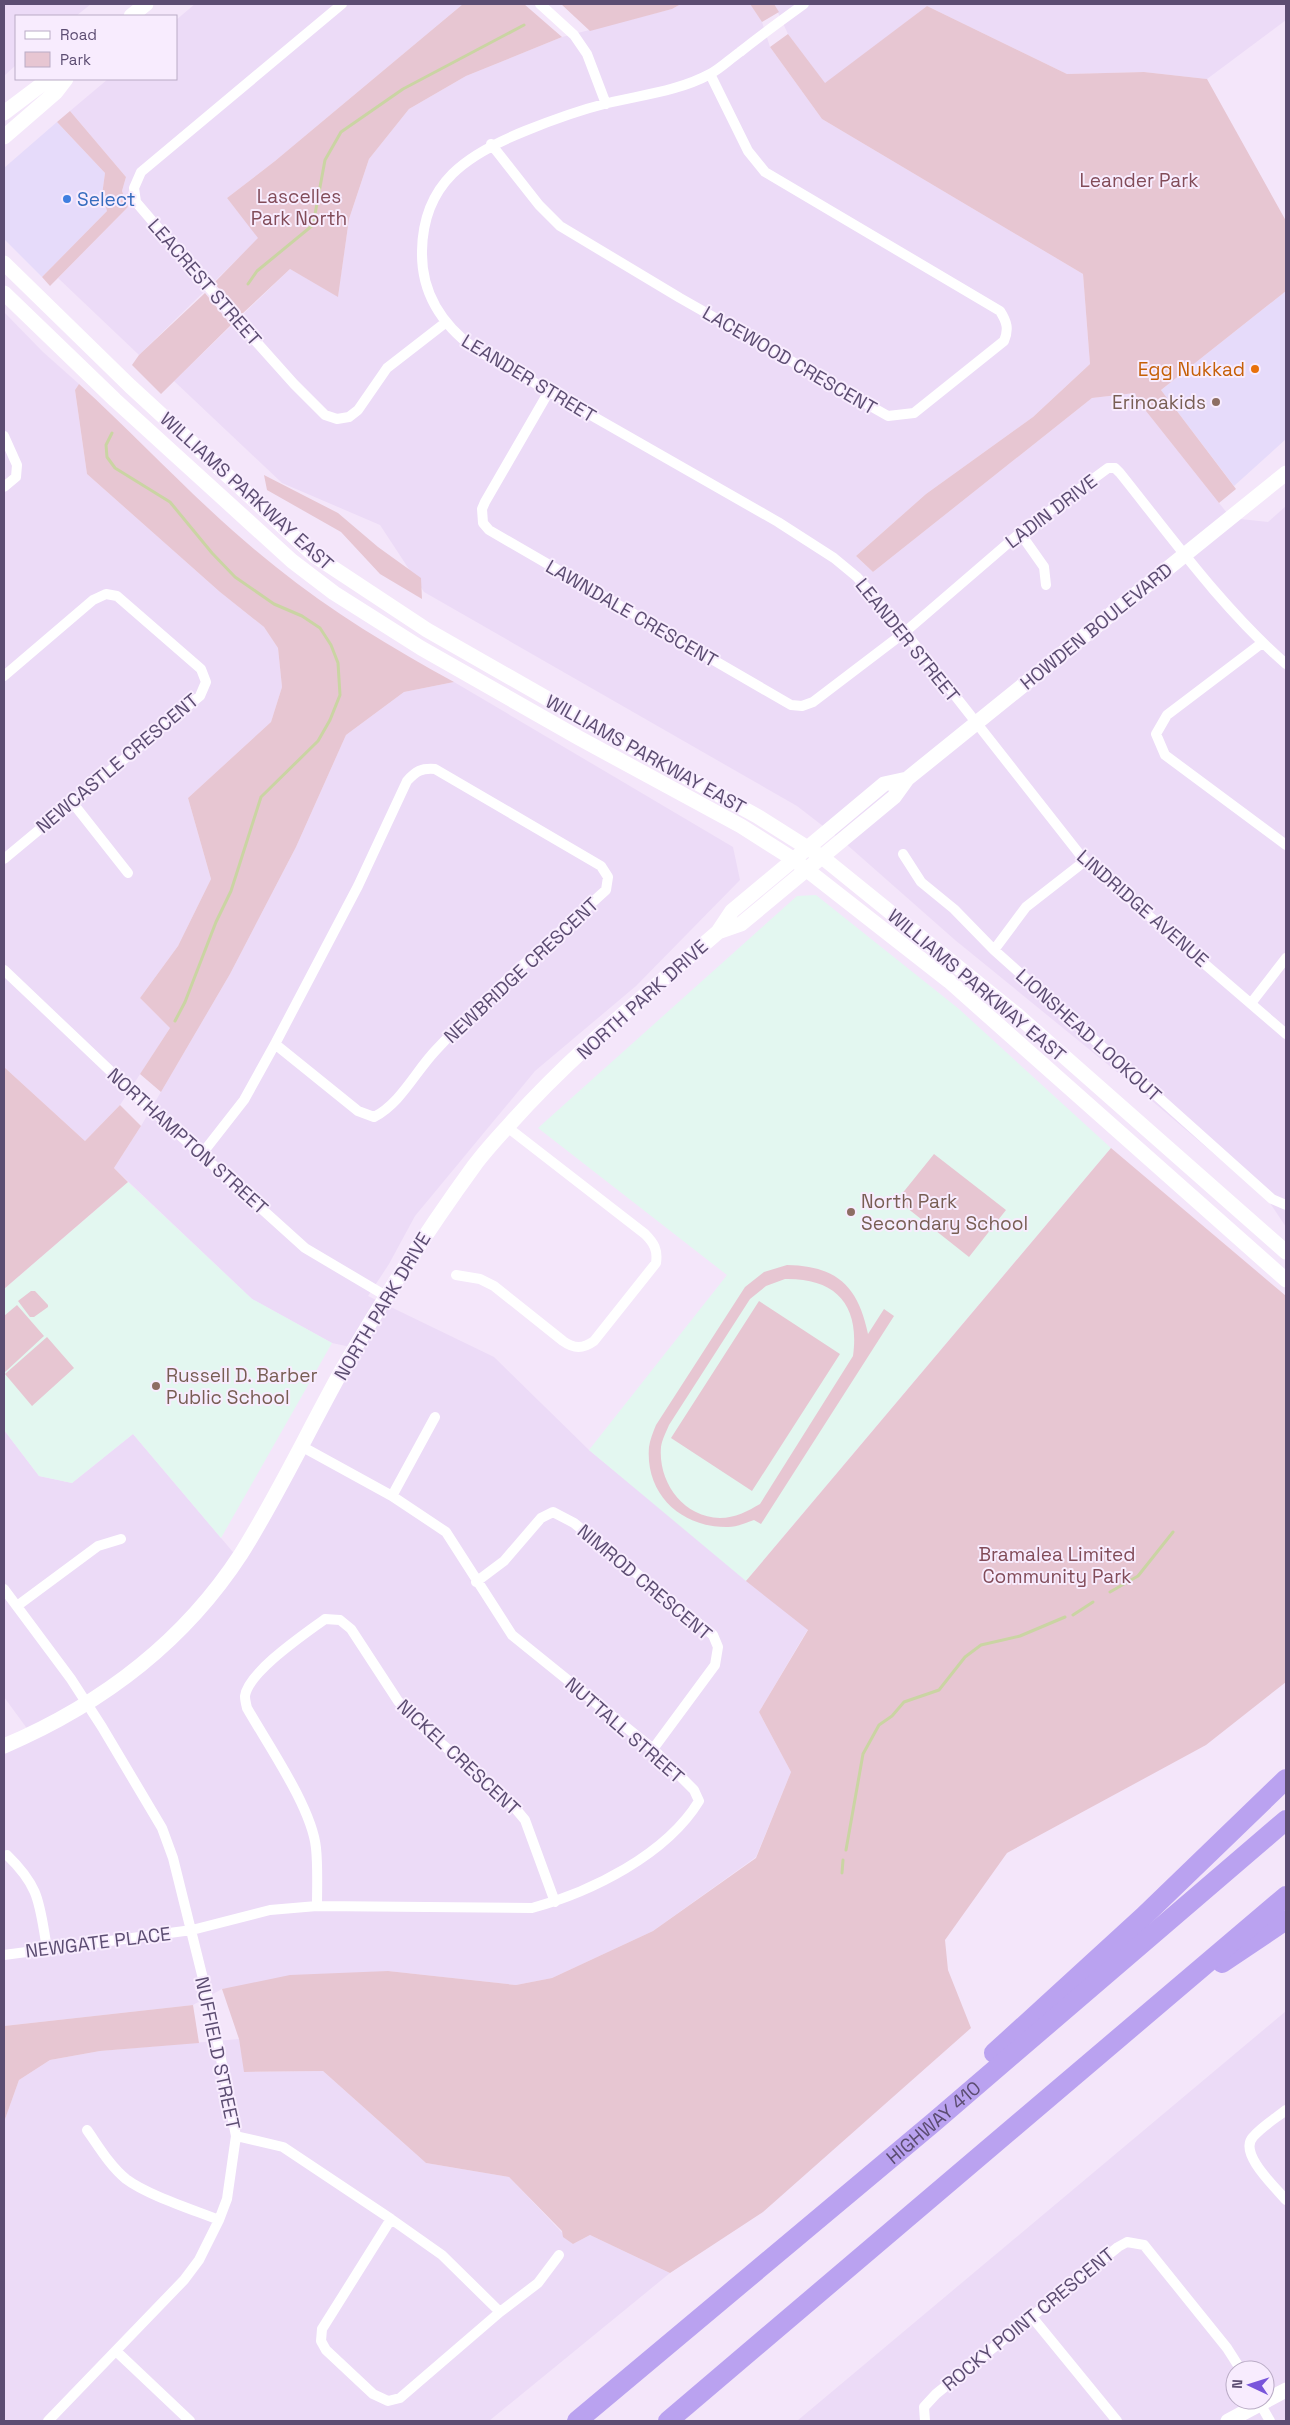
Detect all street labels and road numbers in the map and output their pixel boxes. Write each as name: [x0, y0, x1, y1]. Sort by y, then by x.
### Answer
street label: LEACREST STREET: [142, 213, 267, 351]
street label: LACEWOOD CRESCENT: [698, 300, 881, 421]
street label: LEANDER STREET: [457, 328, 601, 428]
street label: WILLIAMS PARKWAY EAST: [155, 407, 339, 576]
street label: LADIN DRIVE: [1000, 469, 1102, 554]
street label: LAWNDALE CRESCENT: [541, 554, 722, 673]
street label: HOWDEN BOULEVARD: [1015, 557, 1178, 696]
street label: LEANDER STREET: [850, 573, 965, 707]
street label: NEWCASTLE CRESCENT: [31, 688, 204, 839]
street label: WILLIAMS PARKWAY EAST: [541, 689, 750, 820]
street label: LINDRIDGE AVENUE: [1072, 844, 1214, 972]
street label: NEWBRIDGE CRESCENT: [439, 892, 604, 1049]
street label: WILLIAMS PARKWAY EAST: [882, 903, 1071, 1067]
street label: NORTH PARK DRIVE: [572, 934, 713, 1065]
street label: LIONSHEAD LOOKOUT: [1011, 963, 1167, 1107]
street label: NORTHAMPTON STREET: [102, 1062, 273, 1220]
street label: NORTH PARK DRIVE: [328, 1228, 436, 1385]
street label: NIMROD CRESCENT: [572, 1519, 717, 1646]
street label: NUTTALL STREET: [560, 1672, 690, 1789]
street label: NICKEL CRESCENT: [392, 1694, 526, 1821]
street label: NEWGATE PLACE: [24, 1921, 172, 1964]
street label: NUFFIELD STREET: [189, 1974, 246, 2132]
street label: HIGHWAY 410: [881, 2075, 986, 2170]
street label: ROCKY POINT CRESCENT: [937, 2242, 1120, 2397]

